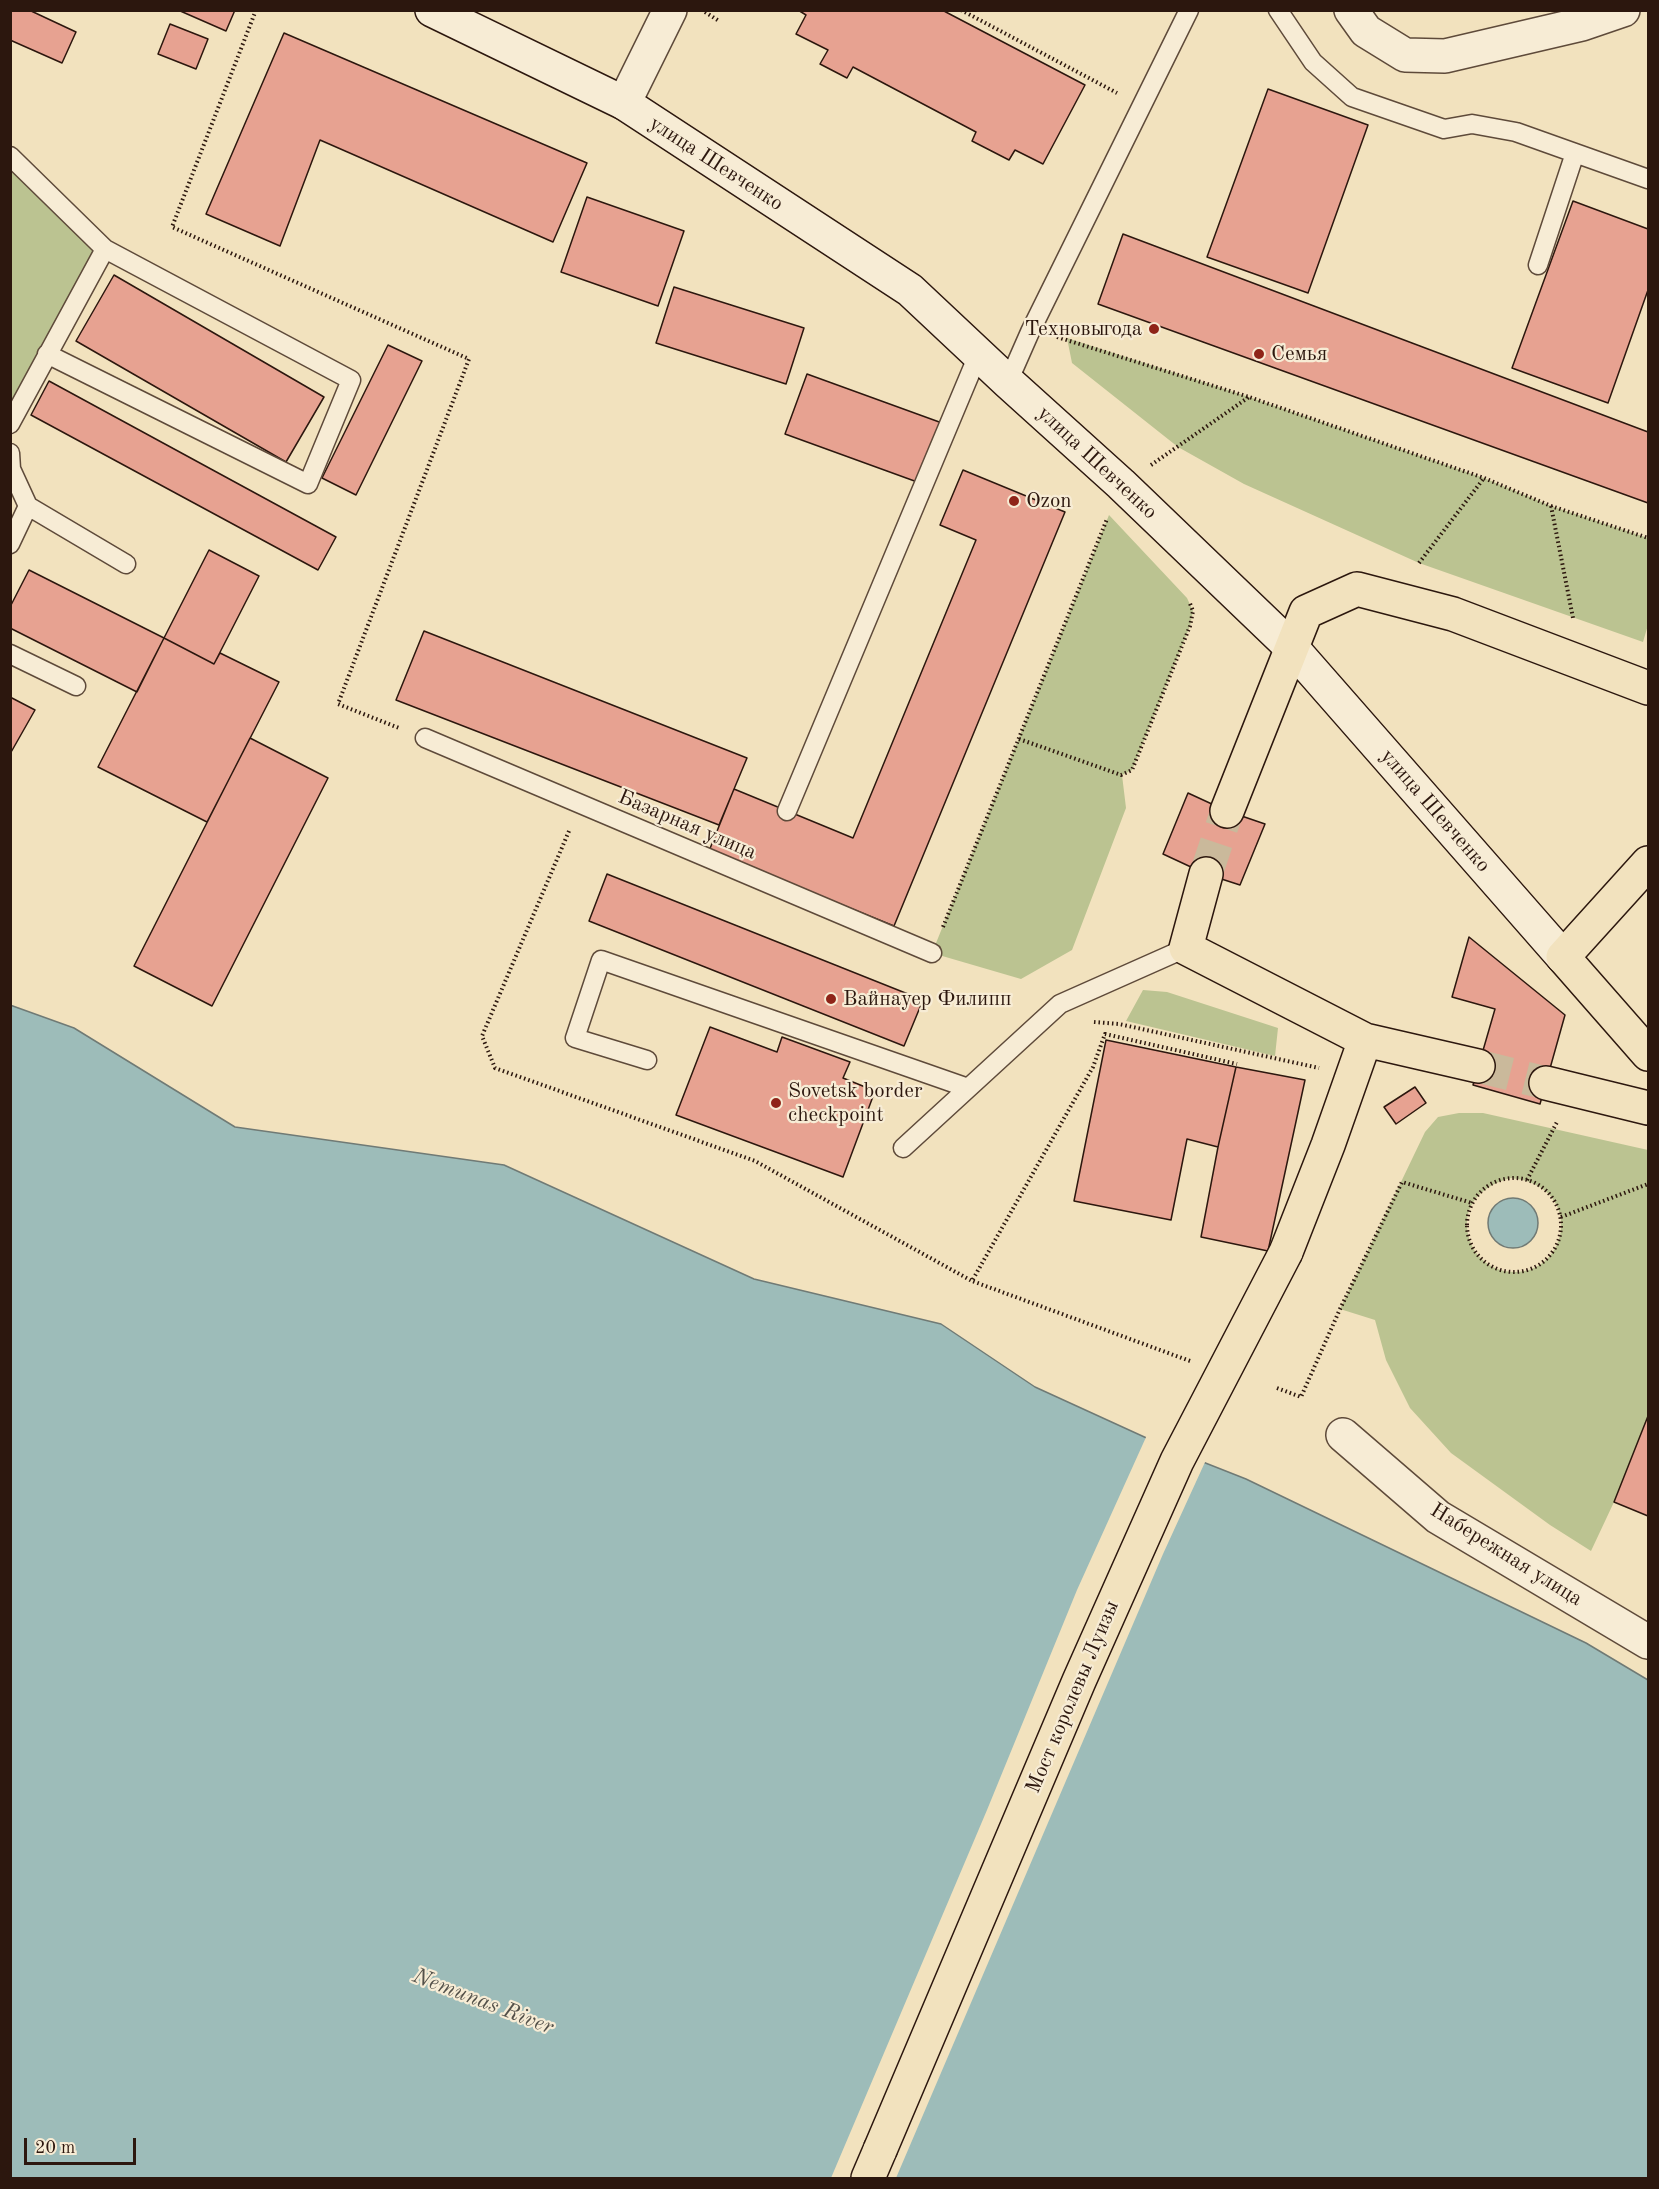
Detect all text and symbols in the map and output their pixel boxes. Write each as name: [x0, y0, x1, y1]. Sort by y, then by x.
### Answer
street label: улица Шевченко: [644, 111, 788, 217]
place label: Техновыгода: [1025, 316, 1142, 342]
marker: Техновыгода: [1147, 322, 1161, 336]
place label: Семья: [1271, 341, 1328, 367]
marker: Семья: [1252, 347, 1266, 361]
street label: улица Шевченко: [1032, 401, 1162, 525]
place label: Ozon: [1026, 488, 1072, 514]
marker: Ozon: [1007, 494, 1021, 508]
street label: улица Шевченко: [1375, 744, 1495, 878]
street label: Базарная улица: [614, 784, 760, 866]
place label: Вайнауер Филипп: [843, 986, 1011, 1012]
marker: Вайнауер Филипп: [824, 992, 838, 1006]
place label: Sovetsk border checkpoint: [788, 1078, 923, 1128]
marker: Sovetsk border checkpoint: [769, 1096, 783, 1110]
street label: Набережная улица: [1425, 1498, 1587, 1612]
street label: Мост королевы Луизы: [1021, 1597, 1125, 1797]
water label: Nemunas River: [409, 1963, 557, 2041]
scale bar: [27, 2126, 140, 2164]
text: 20 m: [35, 2139, 75, 2157]

